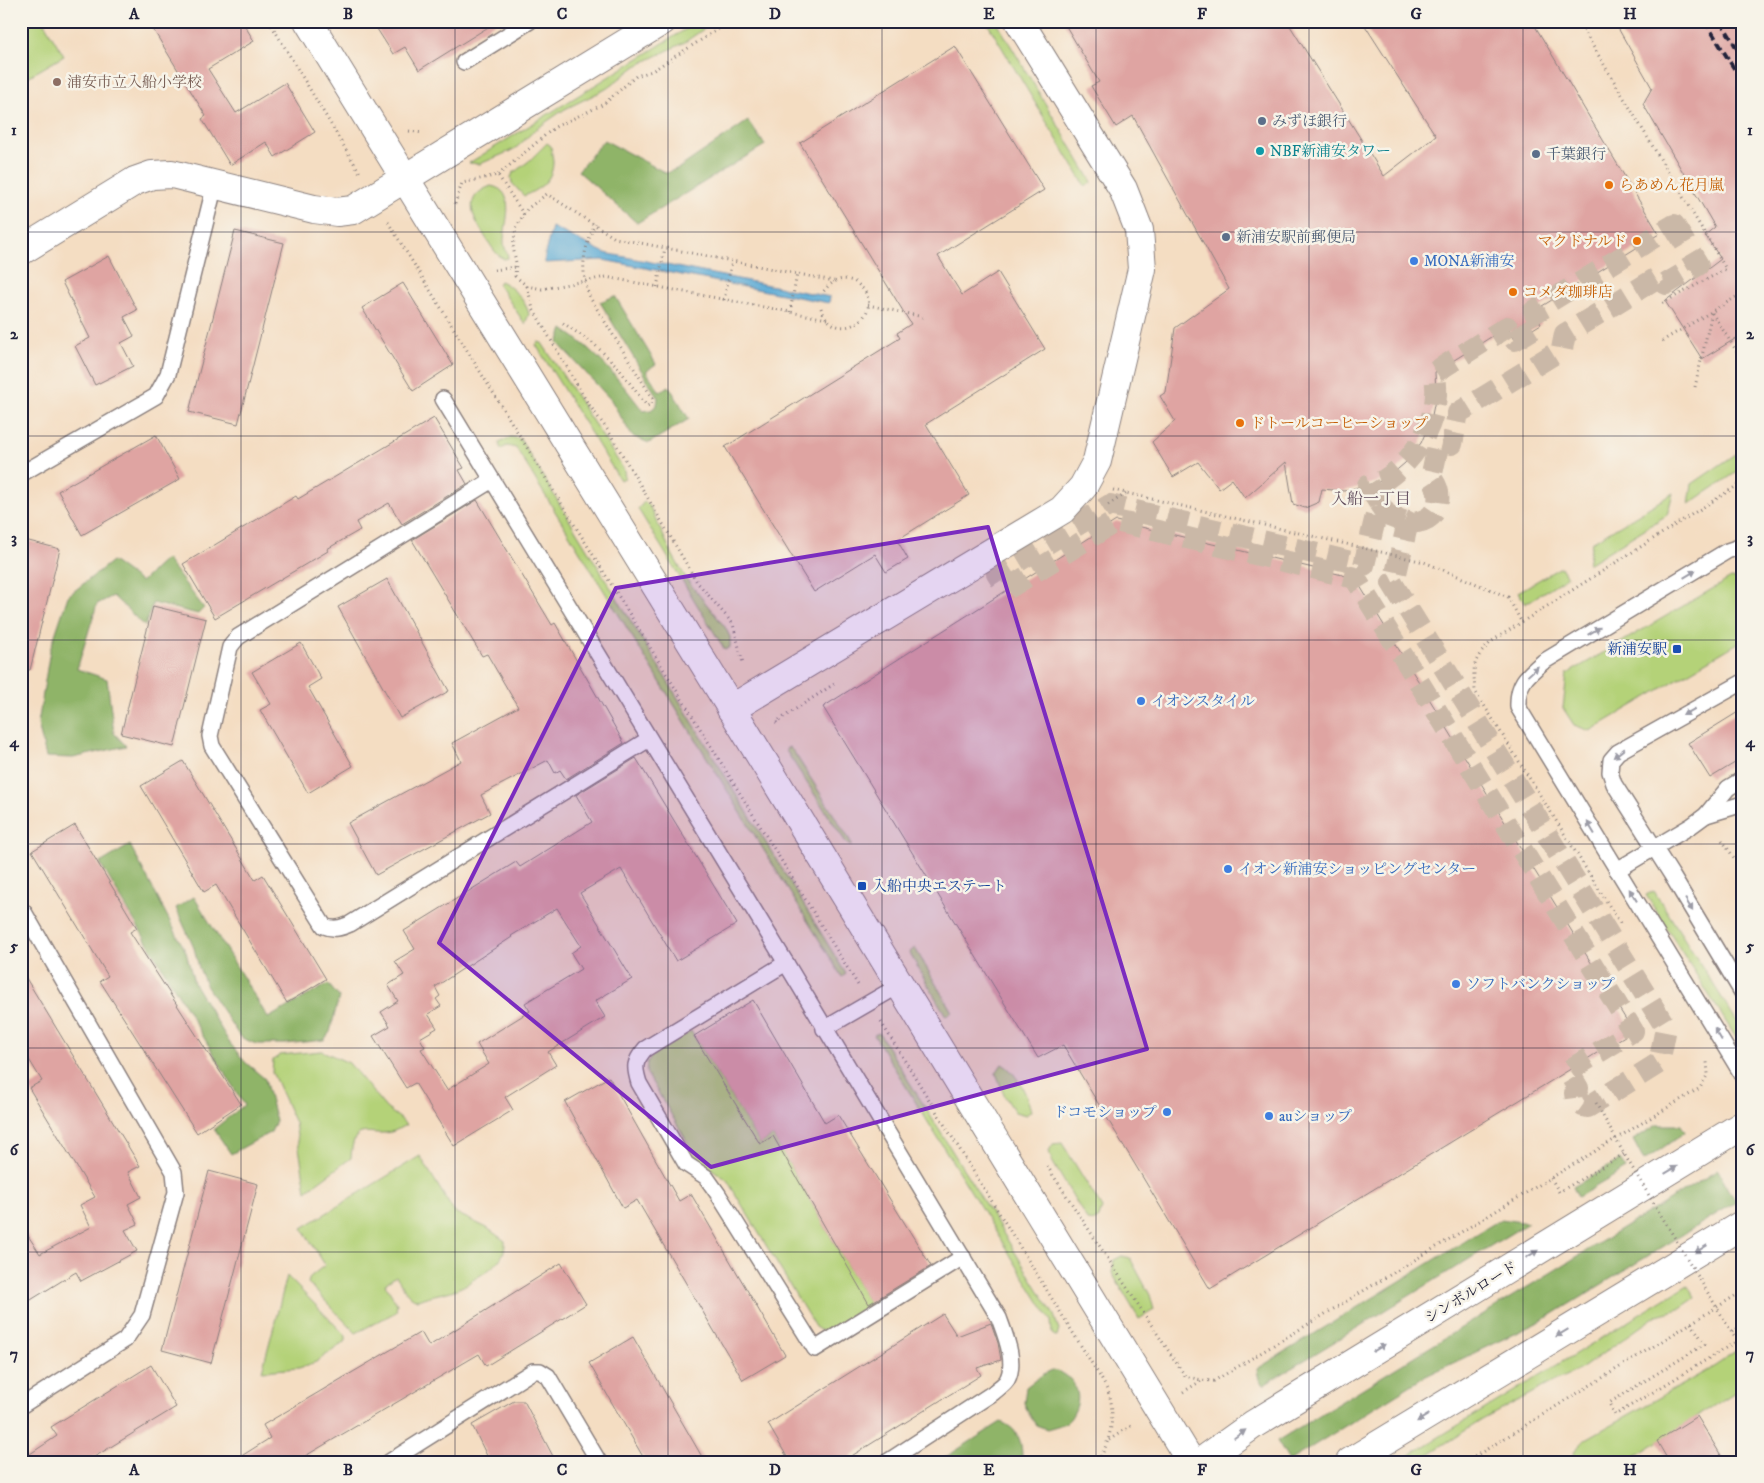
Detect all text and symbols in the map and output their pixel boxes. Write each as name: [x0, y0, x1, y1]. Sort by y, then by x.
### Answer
text: A: [128, 4, 140, 24]
text: B: [343, 4, 353, 24]
text: C: [557, 4, 567, 24]
text: D: [769, 4, 781, 24]
text: E: [983, 4, 995, 24]
text: F: [1197, 4, 1207, 24]
text: G: [1410, 4, 1422, 24]
text: H: [1623, 4, 1637, 24]
place label: 浦安市立入船小学校: [67, 73, 202, 92]
marker: 浦安市立入船小学校: [51, 76, 63, 88]
place label: みずほ銀行: [1272, 112, 1347, 131]
marker: みずほ銀行: [1256, 115, 1268, 127]
text: 1: [11, 120, 17, 140]
text: 1: [1747, 120, 1753, 140]
place label: NBF新浦安タワー: [1270, 142, 1391, 161]
marker: NBF新浦安タワー: [1254, 145, 1266, 157]
place label: 千葉銀行: [1546, 145, 1606, 164]
marker: 千葉銀行: [1530, 148, 1542, 160]
place label: らあめん花月嵐: [1619, 176, 1724, 195]
marker: らあめん花月嵐: [1603, 179, 1615, 191]
place label: 新浦安駅前郵便局: [1236, 228, 1356, 247]
marker: 新浦安駅前郵便局: [1220, 231, 1232, 243]
place label: マクドナルド: [1538, 232, 1627, 251]
marker: マクドナルド: [1631, 235, 1643, 247]
place label: MONA新浦安: [1424, 252, 1515, 271]
marker: MONA新浦安: [1408, 255, 1420, 267]
place label: コメダ珈琲店: [1523, 283, 1613, 302]
marker: コメダ珈琲店: [1507, 286, 1519, 298]
text: 2: [10, 324, 19, 344]
text: 2: [1746, 324, 1755, 344]
place label: ドトールコーヒーショップ: [1250, 414, 1429, 433]
marker: ドトールコーヒーショップ: [1234, 417, 1246, 429]
district label: 入船一丁目: [1331, 489, 1411, 509]
text: 3: [11, 528, 17, 548]
text: 3: [1747, 528, 1753, 548]
one-way arrow: [1683, 569, 1696, 578]
one-way arrow: [1587, 627, 1600, 636]
place label: 新浦安駅: [1607, 640, 1667, 659]
marker: 新浦安駅: [1671, 643, 1683, 655]
one-way arrow: [1527, 665, 1539, 676]
place label: イオンスタイル: [1151, 692, 1255, 711]
marker: イオンスタイル: [1135, 695, 1147, 707]
one-way arrow: [1682, 708, 1696, 717]
text: 4: [8, 732, 19, 752]
text: 4: [1744, 732, 1755, 752]
one-way arrow: [1613, 748, 1626, 759]
one-way arrow: [1587, 822, 1596, 835]
place label: イオン新浦安ショッピングセンター: [1238, 860, 1476, 879]
marker: イオン新浦安ショッピングセンター: [1222, 863, 1234, 875]
place label: 入船中央エステート: [872, 877, 1007, 896]
marker: 入船中央エステート: [856, 880, 868, 892]
one-way arrow: [1628, 889, 1637, 902]
one-way arrow: [1685, 898, 1694, 911]
text: 5: [9, 936, 18, 956]
text: 5: [1745, 936, 1754, 956]
place label: ソフトバンクショップ: [1466, 975, 1615, 994]
marker: ソフトバンクショップ: [1450, 978, 1462, 990]
one-way arrow: [1713, 1027, 1722, 1040]
place label: ドコモショップ: [1053, 1103, 1157, 1122]
marker: ドコモショップ: [1161, 1106, 1173, 1118]
place label: auショップ: [1279, 1107, 1352, 1126]
marker: auショップ: [1263, 1110, 1275, 1122]
text: 6: [10, 1140, 20, 1160]
text: 6: [1746, 1140, 1756, 1160]
one-way arrow: [1665, 1165, 1678, 1174]
one-way arrow: [1695, 1245, 1708, 1254]
one-way arrow: [1526, 1250, 1539, 1259]
street label: シンボルロード: [1422, 1257, 1521, 1328]
one-way arrow: [1556, 1329, 1569, 1338]
text: 7: [10, 1344, 18, 1364]
one-way arrow: [1372, 1344, 1385, 1353]
text: 7: [1746, 1344, 1754, 1364]
one-way arrow: [1417, 1413, 1430, 1422]
one-way arrow: [1234, 1429, 1247, 1439]
text: A: [128, 1460, 140, 1480]
text: B: [343, 1460, 353, 1480]
text: C: [557, 1460, 567, 1480]
text: D: [769, 1460, 781, 1480]
text: E: [983, 1460, 995, 1480]
text: F: [1197, 1460, 1207, 1480]
text: G: [1410, 1460, 1422, 1480]
text: H: [1623, 1460, 1637, 1480]

